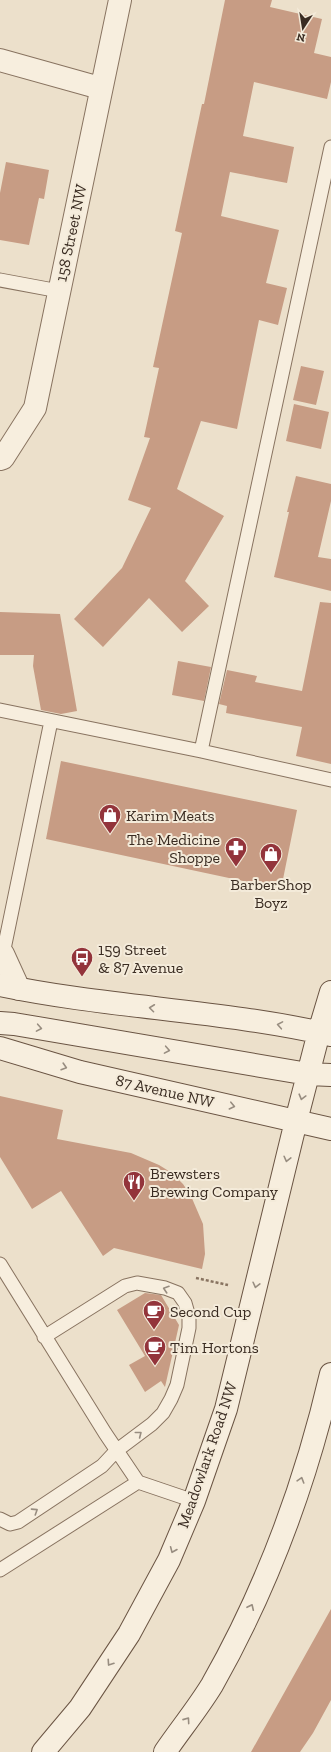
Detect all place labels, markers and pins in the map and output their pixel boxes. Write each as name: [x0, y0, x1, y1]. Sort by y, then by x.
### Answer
shop icon: Karim Meats: [97, 802, 123, 835]
place label: Karim Meats: [126, 806, 215, 825]
place label: The Medicine Shoppe: [127, 830, 220, 867]
pharmacy icon: The Medicine Shoppe: [223, 835, 249, 868]
shop icon: BarberShop Boyz: [258, 841, 284, 874]
place label: BarberShop Boyz: [230, 875, 312, 912]
place label: 159 Street & 87 Avenue: [98, 940, 183, 977]
bus stop icon: 159 Street & 87 Avenue: [69, 945, 95, 978]
place label: Brewsters Brewing Company: [150, 1164, 279, 1201]
restaurant icon: Brewsters Brewing Company: [121, 1169, 147, 1202]
cafe icon: Second Cup: [141, 1298, 167, 1331]
place label: Second Cup: [170, 1302, 252, 1321]
cafe icon: Tim Hortons: [142, 1334, 168, 1367]
place label: Tim Hortons: [170, 1338, 259, 1357]

